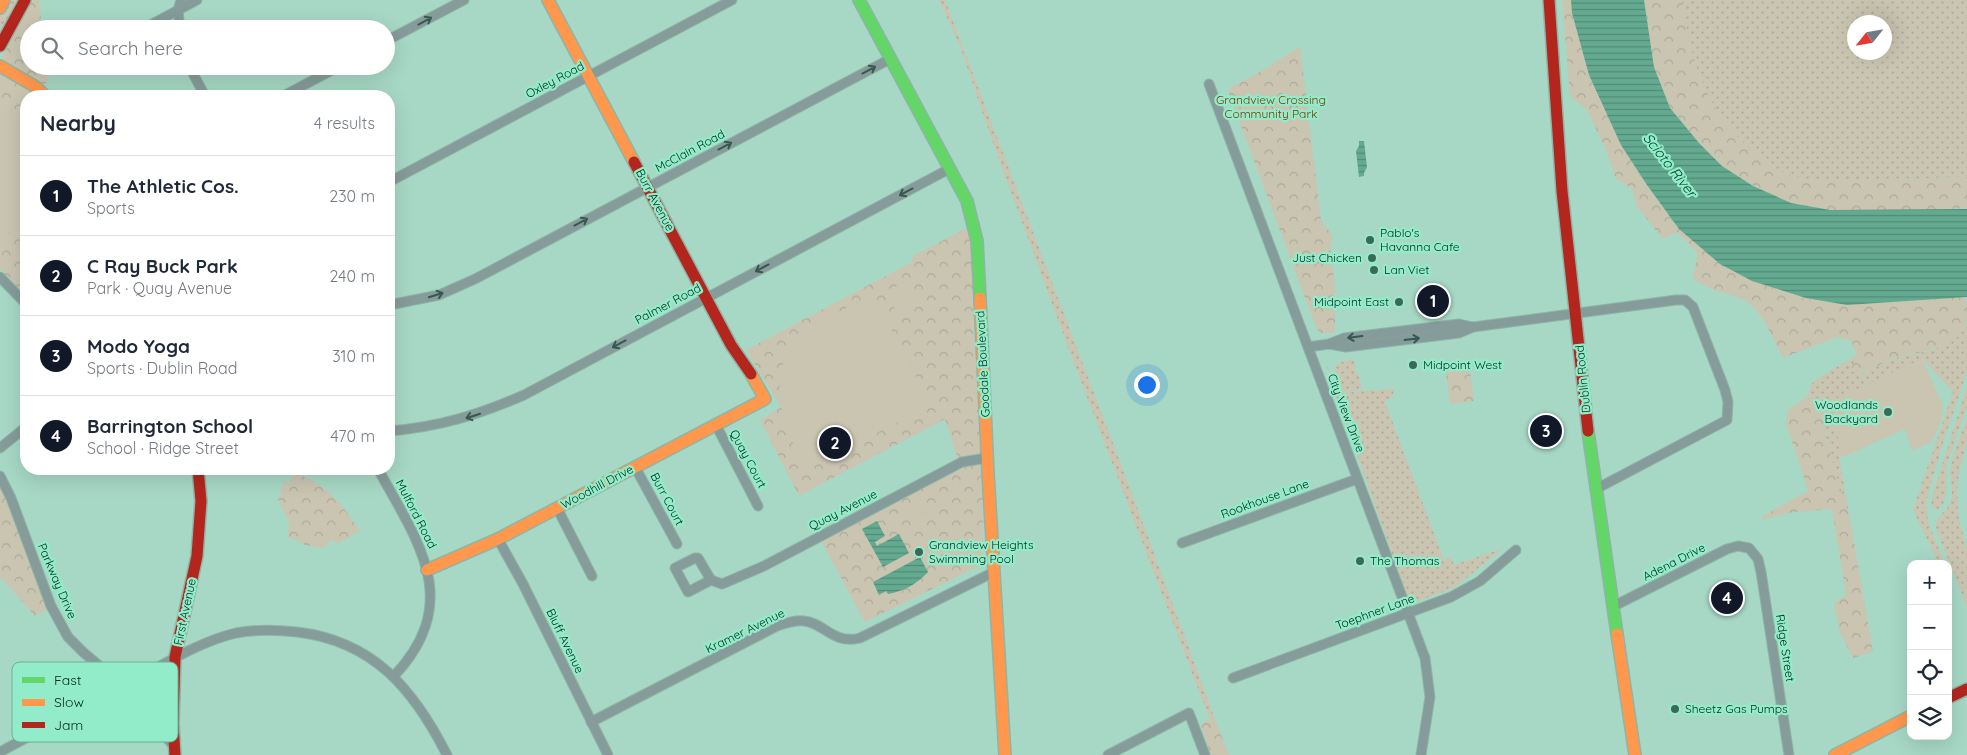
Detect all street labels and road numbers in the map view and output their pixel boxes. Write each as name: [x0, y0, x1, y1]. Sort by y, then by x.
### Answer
street label: Oxley Road: [523, 58, 587, 101]
street label: McClain Road: [652, 126, 727, 175]
street label: Burr Avenue: [633, 166, 678, 234]
street label: Palmer Road: [632, 280, 703, 327]
street label: Goodale Boulevard: [972, 310, 993, 418]
street label: Dublin Road: [1571, 344, 1594, 414]
street label: City View Drive: [1325, 371, 1368, 454]
street label: Quay Court: [727, 427, 770, 491]
street label: Woodhill Drive: [558, 461, 636, 512]
street label: Burr Court: [647, 470, 688, 528]
street label: Rookhouse Lane: [1219, 476, 1311, 521]
street label: Mulford Road: [393, 477, 440, 551]
street label: Quay Avenue: [806, 486, 880, 533]
street label: Adena Drive: [1640, 539, 1708, 584]
street label: Parkway Drive: [35, 541, 80, 621]
street label: First Avenue: [170, 577, 199, 647]
street label: Toephner Lane: [1333, 590, 1417, 633]
street label: Kramer Avenue: [703, 605, 787, 656]
street label: Bluff Avenue: [543, 606, 588, 676]
street label: Ridge Street: [1773, 613, 1798, 683]

